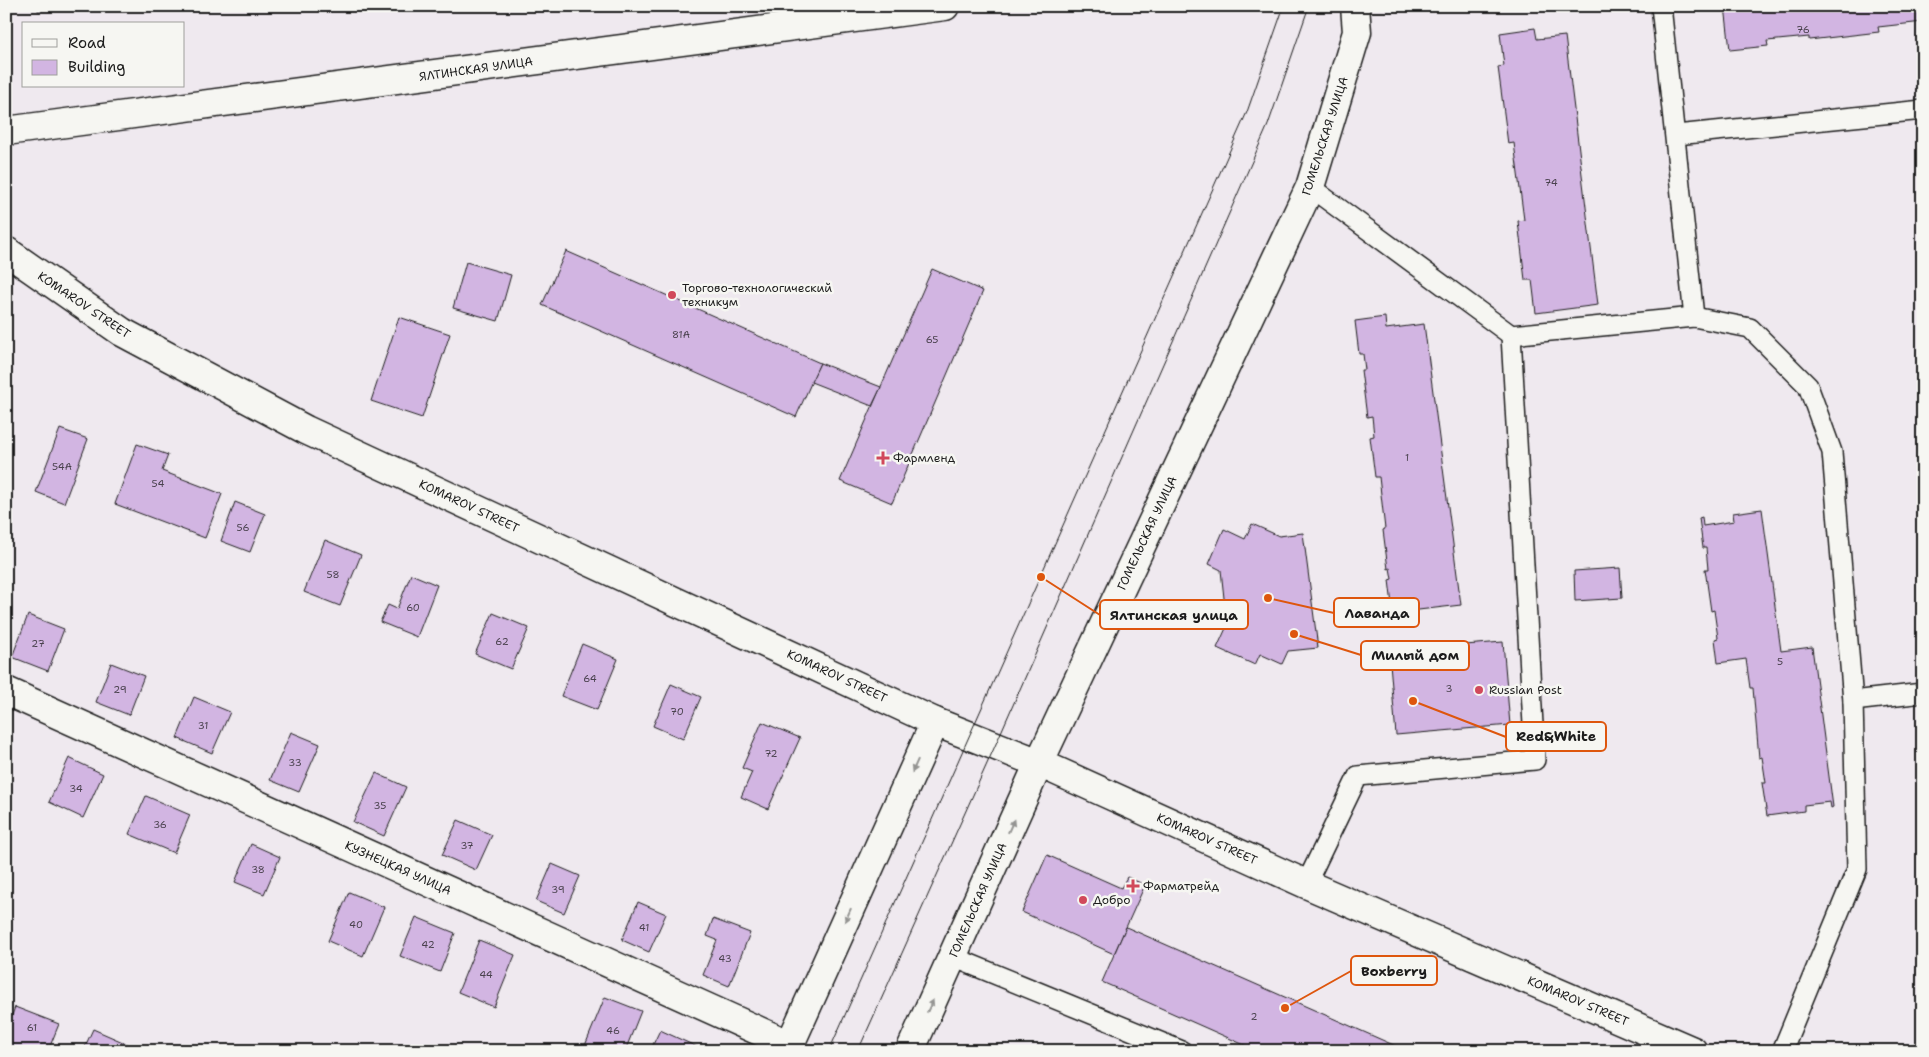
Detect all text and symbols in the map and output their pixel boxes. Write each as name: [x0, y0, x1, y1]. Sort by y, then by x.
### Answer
legend: [22, 22, 185, 88]
house number: 76: [1796, 23, 1810, 36]
text: Road: [68, 33, 106, 53]
street label: ЯЛТИНСКАЯ УЛИЦА: [418, 53, 534, 85]
text: Building: [68, 57, 125, 77]
street label: ГОМЕЛЬСКАЯ УЛИЦА: [1298, 74, 1352, 197]
house number: 74: [1544, 176, 1558, 189]
street label: KOMAROV STREET: [34, 268, 134, 342]
place label: Торгово-технологический техникум: [682, 280, 832, 310]
marker: Торгово-технологический техникум: [666, 289, 678, 301]
house number: 81А: [672, 328, 690, 341]
house number: 65: [926, 333, 938, 346]
place label: Фармленд: [893, 450, 955, 466]
house number: 1: [1405, 451, 1409, 464]
marker: Фармленд: [877, 452, 889, 464]
house number: 54А: [52, 460, 72, 473]
street label: ГОМЕЛЬСКАЯ УЛИЦА: [1114, 473, 1181, 593]
street label: KOMAROV STREET: [416, 476, 522, 536]
house number: 54: [152, 477, 164, 490]
house number: 56: [237, 521, 249, 534]
house number: 58: [327, 568, 339, 581]
callout: Лаванда: [1334, 598, 1419, 627]
callout: Ялтинская улица: [1100, 600, 1248, 629]
house number: 60: [406, 601, 420, 614]
text: Лаванда: [1344, 604, 1410, 622]
text: Ялтинская улица: [1110, 606, 1238, 624]
house number: 62: [495, 635, 509, 648]
house number: 27: [31, 637, 45, 650]
callout: Милый дом: [1361, 641, 1469, 670]
street label: KOMAROV STREET: [784, 646, 890, 706]
text: Милый дом: [1371, 646, 1459, 664]
house number: 5: [1777, 655, 1783, 668]
house number: 64: [583, 672, 597, 685]
house number: 3: [1446, 682, 1453, 695]
place label: Russian Post: [1489, 682, 1562, 698]
house number: 29: [113, 683, 127, 696]
marker: Russian Post: [1473, 684, 1485, 696]
house number: 70: [670, 705, 684, 718]
house number: 31: [198, 719, 208, 732]
callout: Red&White: [1506, 722, 1606, 751]
text: Red&White: [1516, 727, 1596, 745]
house number: 72: [764, 747, 778, 760]
house number: 33: [288, 756, 302, 769]
one-way arrow: [910, 759, 918, 773]
house number: 34: [69, 782, 83, 795]
house number: 35: [374, 799, 386, 812]
street label: KOMAROV STREET: [1154, 810, 1260, 869]
house number: 36: [153, 818, 167, 831]
one-way arrow: [1007, 819, 1015, 833]
street label: КУЗНЕЦКАЯ УЛИЦА: [342, 837, 454, 899]
house number: 37: [460, 839, 474, 852]
street label: ГОМЕЛЬСКАЯ УЛИЦА: [945, 840, 1011, 960]
house number: 38: [251, 863, 265, 876]
place label: Фарматрейд: [1143, 878, 1219, 894]
marker: Фарматрейд: [1127, 880, 1139, 892]
house number: 39: [551, 883, 565, 896]
place label: Добро: [1093, 892, 1130, 908]
marker: Добро: [1077, 894, 1089, 906]
one-way arrow: [844, 908, 852, 922]
house number: 40: [349, 918, 363, 931]
house number: 41: [639, 921, 649, 934]
house number: 42: [421, 938, 435, 951]
house number: 43: [718, 952, 732, 965]
callout: Boxberry: [1351, 956, 1437, 985]
text: Boxberry: [1361, 962, 1427, 980]
house number: 44: [479, 968, 493, 981]
street label: KOMAROV STREET: [1525, 972, 1632, 1030]
one-way arrow: [926, 999, 934, 1013]
house number: 2: [1251, 1010, 1258, 1023]
house number: 61: [27, 1021, 37, 1034]
house number: 46: [606, 1024, 620, 1037]

